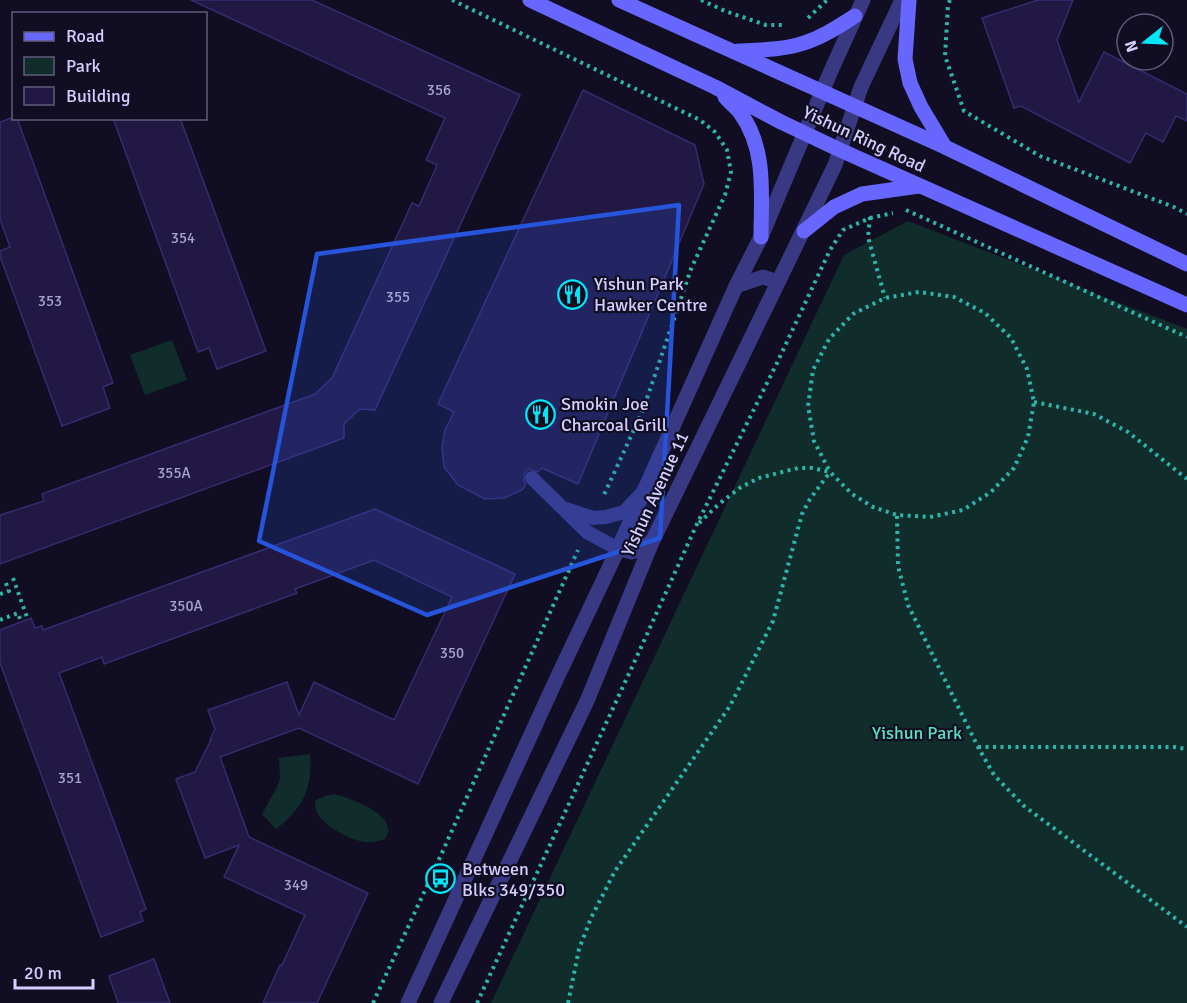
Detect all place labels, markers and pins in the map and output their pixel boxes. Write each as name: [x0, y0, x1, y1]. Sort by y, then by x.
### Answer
place label: Yishun Park Hawker Centre: [594, 273, 708, 316]
restaurant icon: Yishun Park Hawker Centre: [557, 278, 589, 310]
place label: Smokin Joe Charcoal Grill: [561, 393, 667, 436]
restaurant icon: Smokin Joe Charcoal Grill: [524, 398, 556, 430]
place label: Between Blks 349/350: [462, 858, 565, 901]
bus stop icon: Between Blks 349/350: [425, 863, 457, 895]

